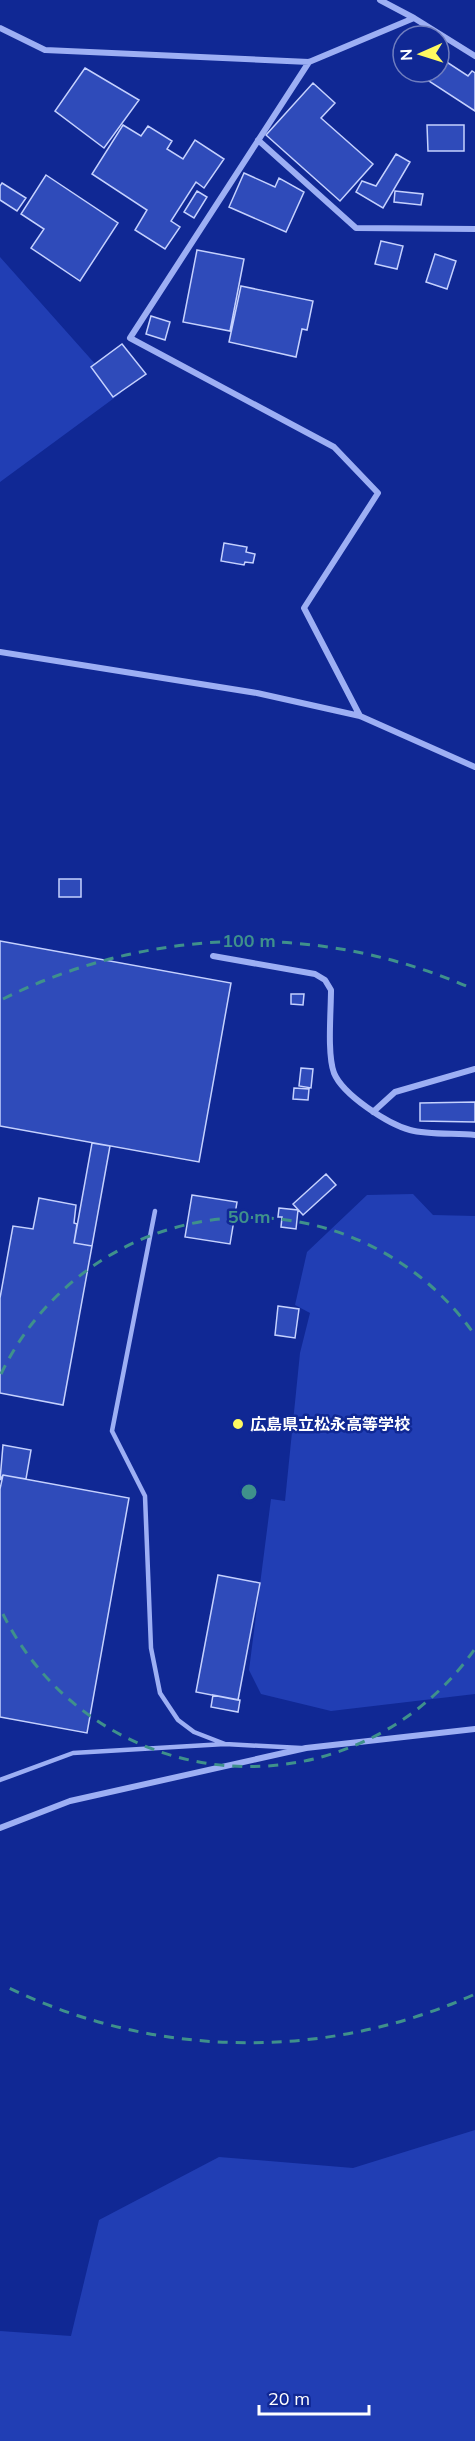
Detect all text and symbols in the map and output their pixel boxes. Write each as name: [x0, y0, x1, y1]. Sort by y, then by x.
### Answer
north arrow: [391, 24, 451, 84]
text: N: [396, 48, 416, 61]
text: 100 m: [222, 929, 276, 952]
text: 50 m: [228, 1205, 270, 1228]
place label: 広島県立松永高等学校: [250, 1414, 410, 1434]
marker: 広島県立松永高等学校: [231, 1417, 245, 1431]
centre of rings: [239, 1482, 259, 1502]
scale bar: [259, 2378, 368, 2416]
text: 20 m: [268, 2387, 310, 2410]

